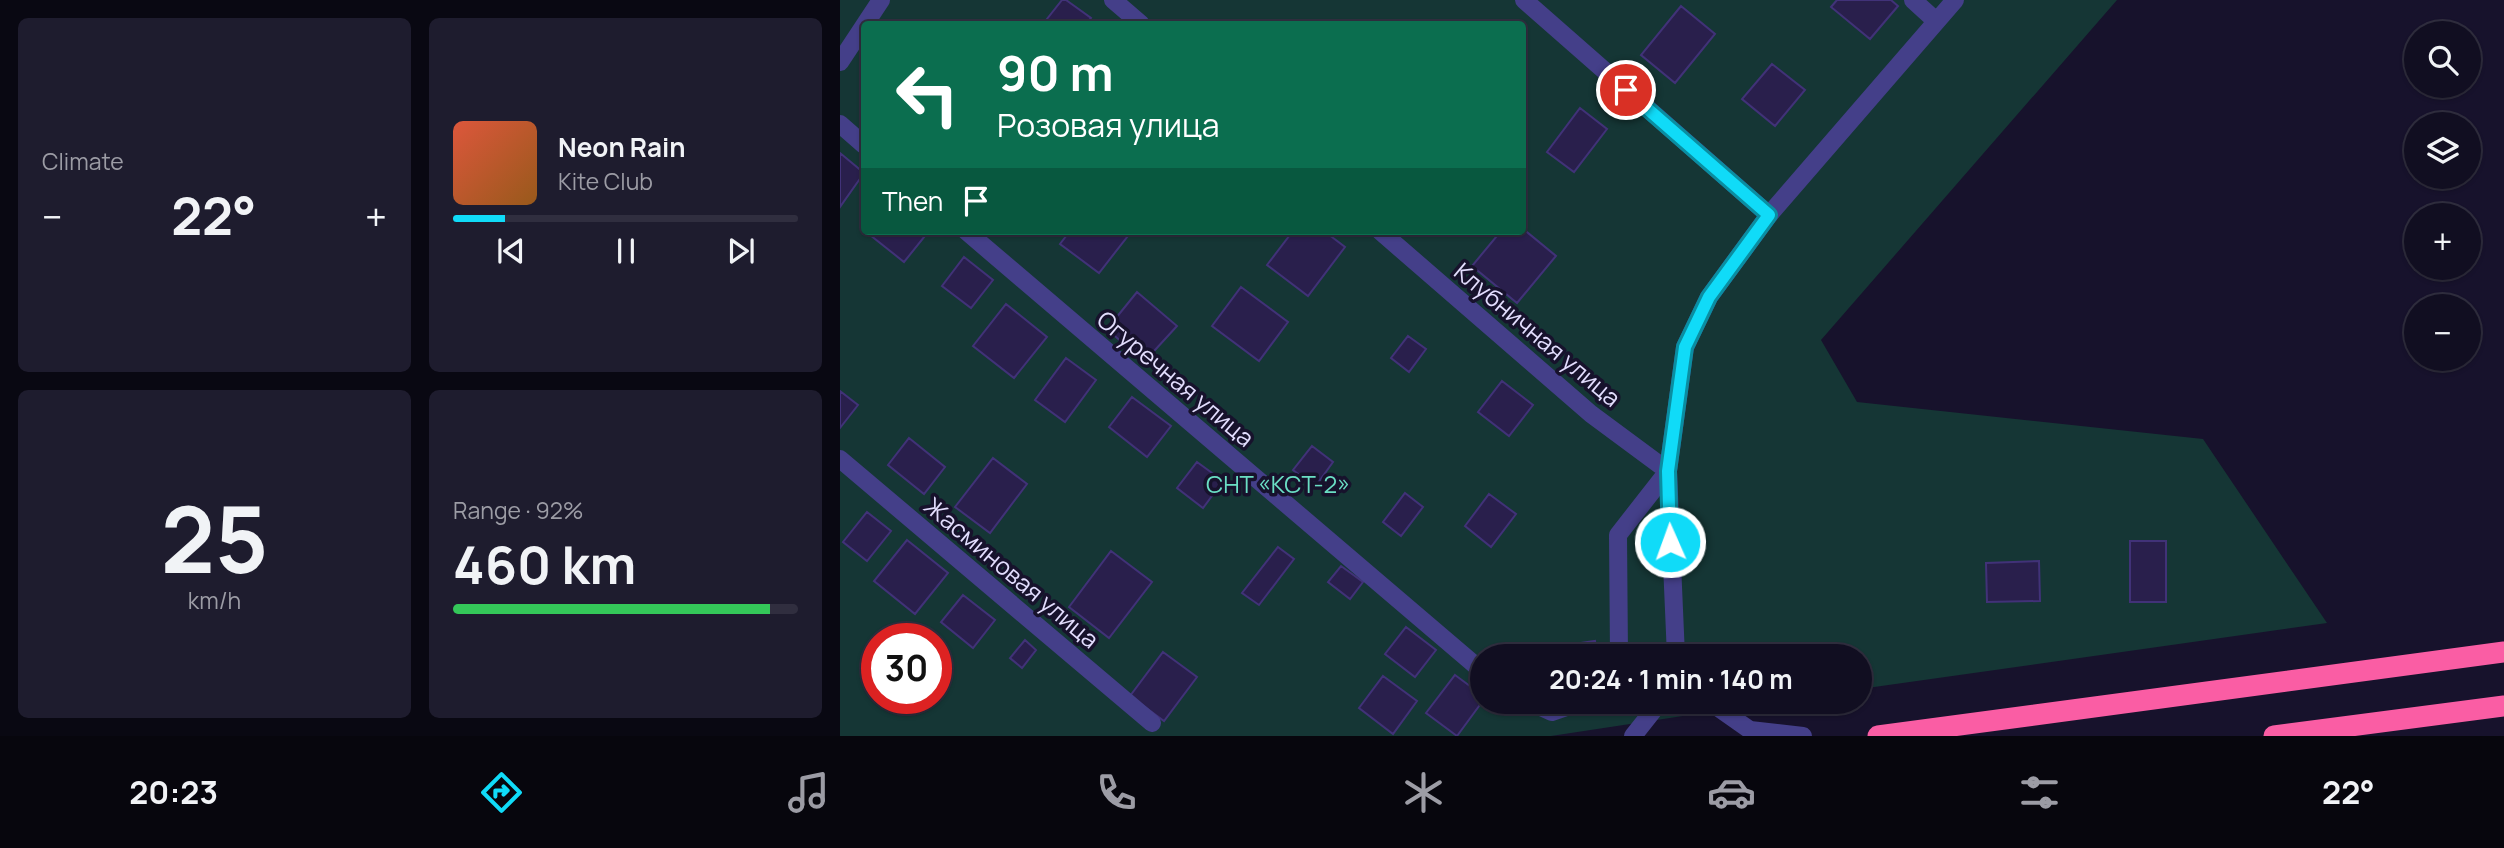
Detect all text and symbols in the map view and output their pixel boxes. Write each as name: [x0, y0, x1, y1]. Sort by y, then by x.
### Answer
map controls: [2404, 21, 2481, 371]
button: search: [2404, 21, 2481, 98]
text: 90 m: [997, 39, 1114, 106]
icon: left: [882, 49, 973, 140]
pin: [1596, 60, 1656, 120]
icon: arrive: [1607, 71, 1645, 109]
text: Розовая улица: [997, 103, 1219, 147]
button: layers: [2404, 112, 2481, 189]
text: Neon Rain: [558, 129, 686, 165]
text: Climate: [42, 145, 124, 177]
text: Kite Club: [558, 165, 653, 197]
text: 22°: [171, 180, 256, 251]
icon: arrive: [957, 182, 995, 220]
text: Then: [882, 183, 943, 219]
text: −: [42, 190, 63, 242]
text: +: [365, 190, 387, 242]
button: +: [2404, 203, 2481, 280]
icon: previous: [492, 232, 530, 270]
icon: pause: [607, 232, 645, 270]
icon: next: [722, 232, 760, 270]
street label: Клубничная улица: [1448, 255, 1628, 413]
button: −: [2404, 294, 2481, 371]
street label: Огуречная улица: [1090, 302, 1262, 454]
park label: СНТ «КСТ-2»: [1206, 467, 1350, 500]
text: 25: [161, 476, 268, 600]
street label: Жасминовая улица: [918, 489, 1106, 655]
text: Range · 92%: [453, 494, 584, 526]
position arrow: [1633, 505, 1707, 579]
text: 460 km: [453, 529, 636, 600]
text: km/h: [188, 584, 241, 616]
speed limit sign: 30: [861, 623, 952, 714]
text: 20:24 · 1 min · 140 m: [1549, 661, 1793, 697]
icon: directions: [477, 768, 526, 817]
icon: music: [784, 768, 833, 817]
icon: phone: [1092, 768, 1141, 817]
icon: climate: [1399, 768, 1448, 817]
icon: car: [1707, 768, 1756, 817]
icon: filters: [2015, 768, 2064, 817]
text: 20:23: [129, 770, 218, 814]
text: 22°: [2322, 770, 2375, 814]

